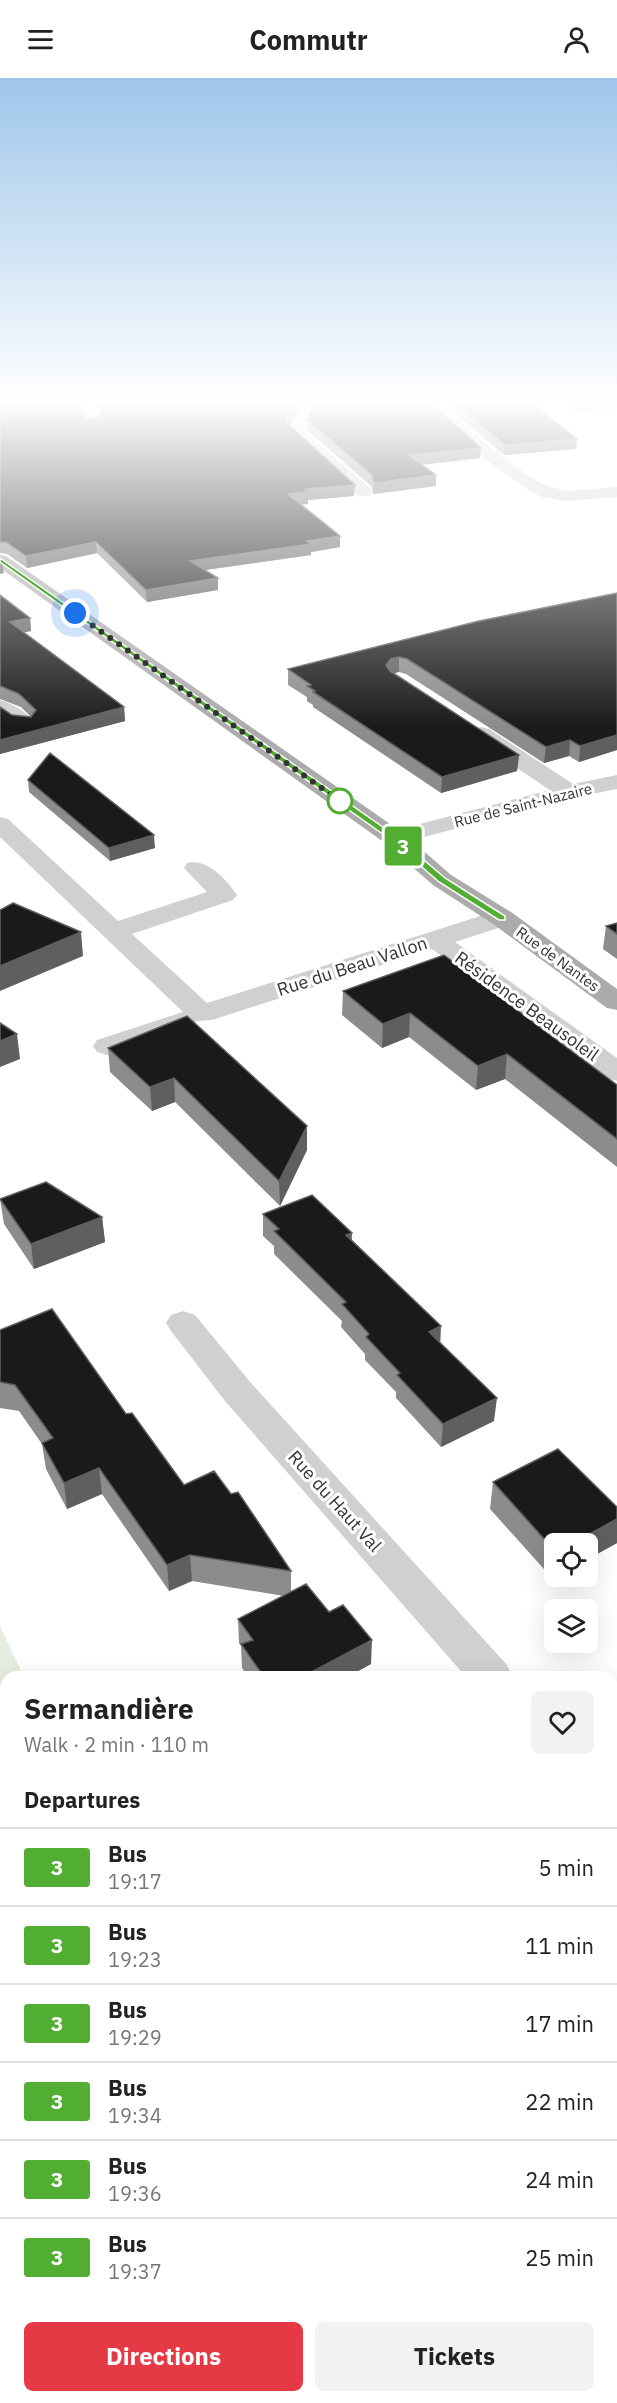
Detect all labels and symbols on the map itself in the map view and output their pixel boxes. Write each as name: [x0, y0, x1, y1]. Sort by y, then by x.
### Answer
your location: [60, 598, 90, 628]
street label: Rue de Saint-Nazaire: [452, 779, 594, 831]
unlabelled marker: [327, 788, 353, 814]
line badge: 3: [384, 826, 422, 866]
street label: Rue de Nantes: [513, 922, 603, 996]
street label: Rue du Beau Vallon: [274, 931, 430, 1001]
street label: Résidence Beausoleil: [450, 946, 604, 1066]
street label: Rue du Haut Val: [283, 1445, 387, 1557]

